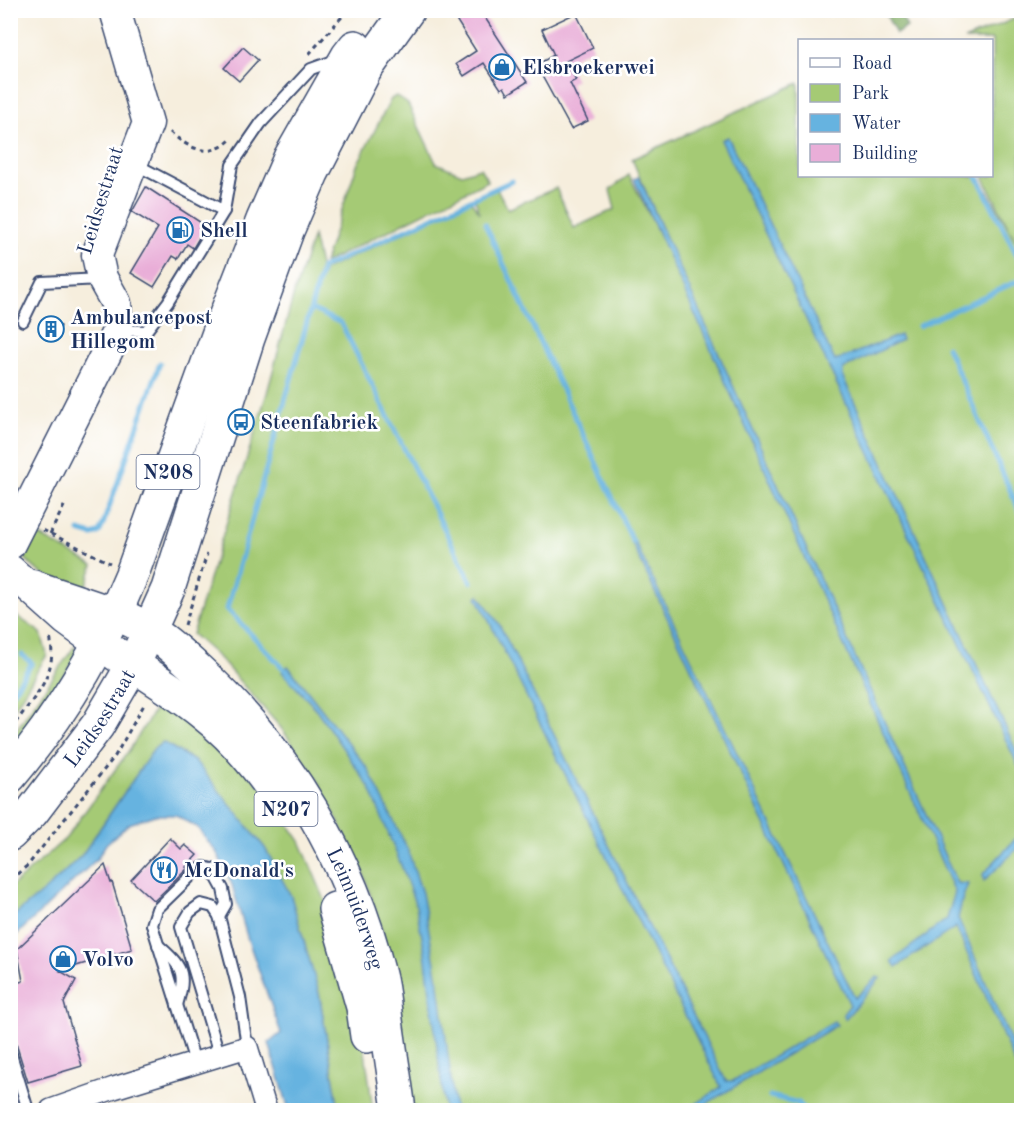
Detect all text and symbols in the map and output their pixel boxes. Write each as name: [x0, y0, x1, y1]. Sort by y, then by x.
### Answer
legend: [798, 39, 993, 177]
shop icon: Elsbroekerwei: [487, 52, 517, 82]
text: Road: [852, 55, 892, 73]
place label: Elsbroekerwei: [522, 58, 655, 79]
text: Park: [852, 85, 889, 103]
text: Water: [852, 115, 901, 133]
street label: Leidsestraat: [75, 144, 128, 257]
text: Building: [852, 145, 918, 163]
fuel station icon: Shell: [165, 215, 195, 245]
place label: Shell: [200, 221, 248, 242]
place label: Ambulancepost Hillegom: [70, 308, 213, 353]
building icon: Ambulancepost Hillegom: [36, 314, 66, 344]
bus stop icon: Steenfabriek: [226, 407, 256, 437]
place label: Steenfabriek: [260, 413, 379, 434]
road number: N208: [136, 455, 200, 489]
street label: Leidsestraat: [61, 666, 140, 772]
road number: N207: [254, 792, 318, 826]
street label: Leimuiderweg: [322, 845, 386, 973]
restaurant icon: McDonald's: [149, 855, 179, 885]
place label: McDonald's: [184, 861, 294, 882]
shop icon: Volvo: [48, 944, 78, 974]
place label: Volvo: [82, 950, 134, 971]

